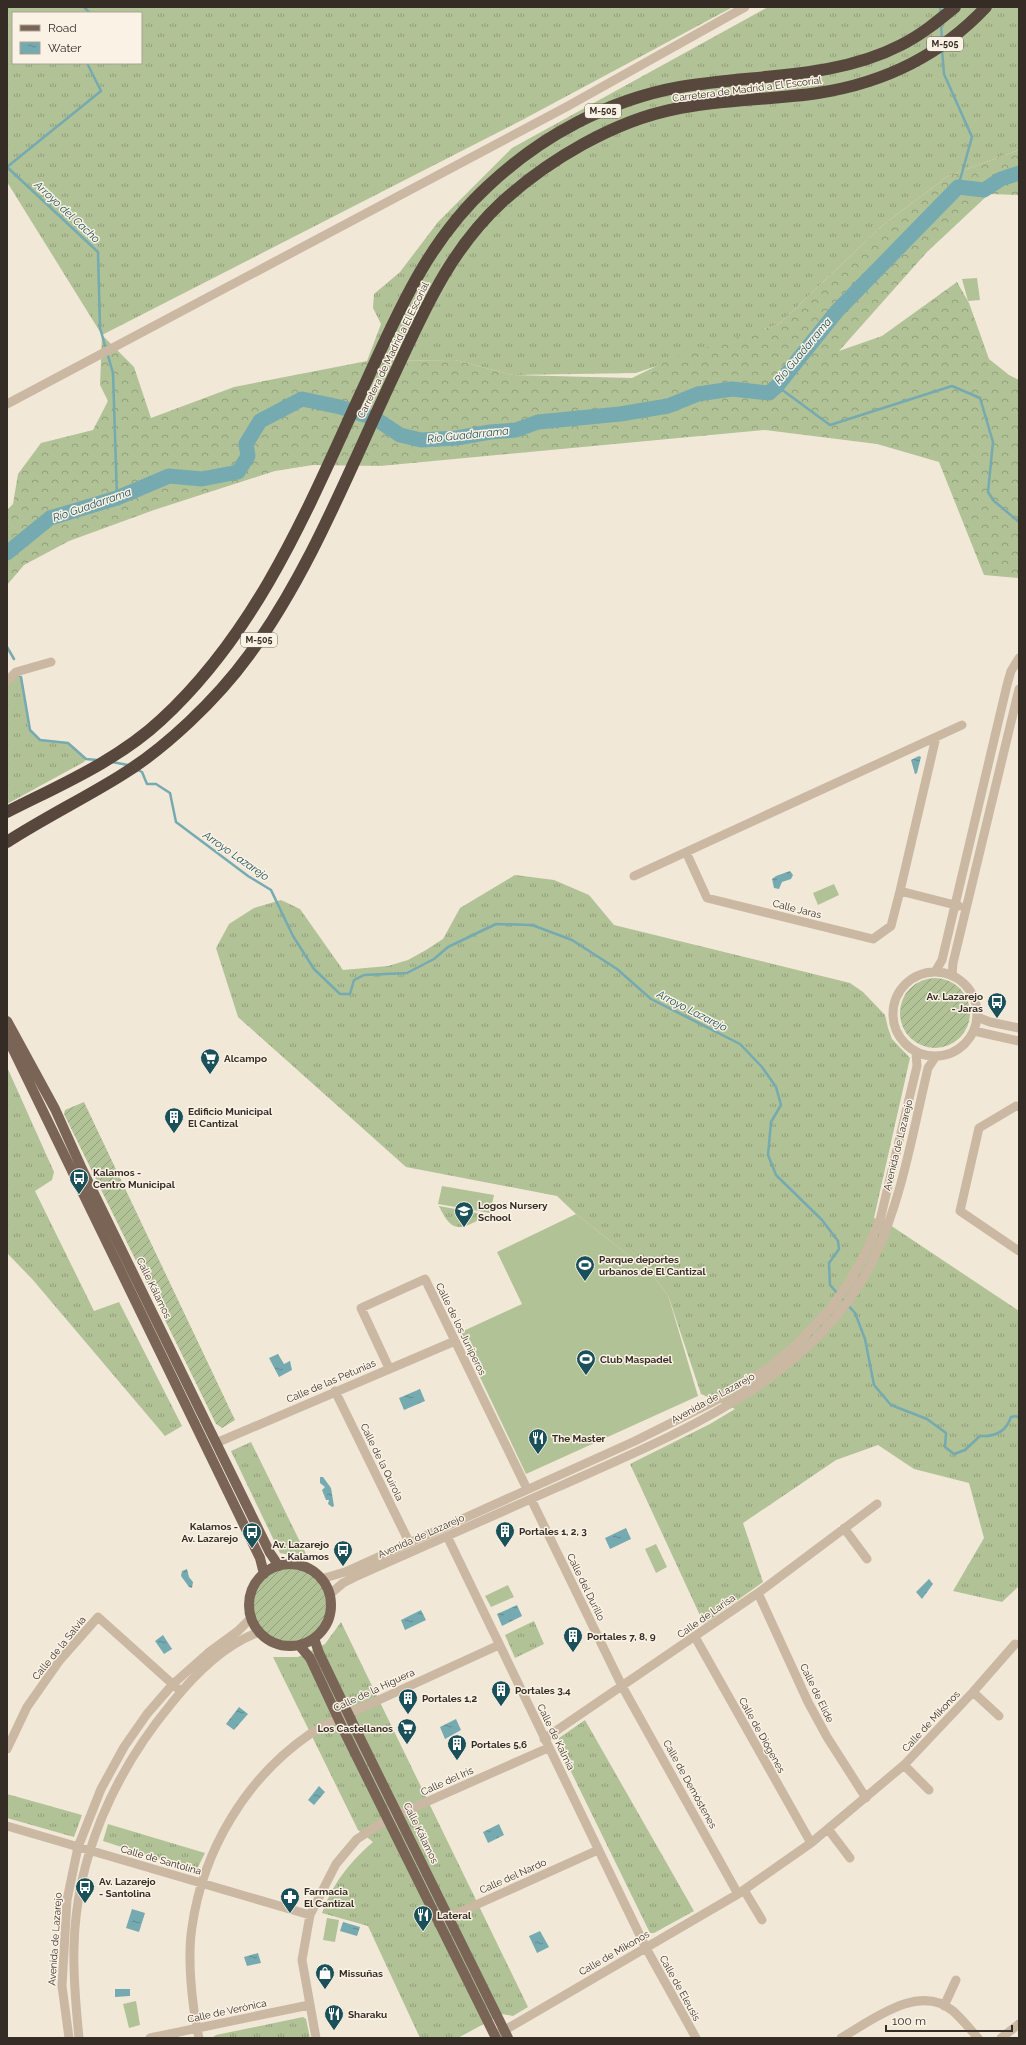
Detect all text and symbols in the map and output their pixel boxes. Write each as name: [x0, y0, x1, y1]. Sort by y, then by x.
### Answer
legend: [12, 12, 142, 64]
text: Road: [48, 21, 77, 35]
road number: M-505: [927, 37, 963, 51]
text: Water: [48, 41, 82, 55]
street label: Carretera de Madrid a El Escorial: [672, 74, 823, 104]
road number: M-505: [585, 104, 621, 118]
water label: Arroyo del Cacho: [31, 178, 102, 246]
street label: Carretera de Madrid a El Escorial: [355, 280, 431, 420]
water label: Río Guadarrama: [772, 315, 835, 387]
water label: Río Guadarrama: [427, 424, 510, 446]
water label: Río Guadarrama: [51, 485, 133, 524]
road number: M-505: [241, 633, 277, 647]
water label: Arroyo Lazarejo: [200, 828, 271, 883]
street label: Calle Jaras: [771, 898, 823, 920]
water label: Arroyo Lazarejo: [654, 987, 729, 1034]
place label: Av. Lazarejo - Jaras: [926, 991, 983, 1014]
bus stop icon: Av. Lazarejo - Jaras: [986, 991, 1008, 1019]
supermarket icon: Alcampo: [199, 1047, 221, 1075]
place label: Alcampo: [224, 1053, 267, 1064]
street label: Avenida de Lazarejo: [881, 1098, 915, 1192]
building icon: Edificio Municipal El Cantizal: [163, 1106, 185, 1134]
place label: Edificio Municipal El Cantizal: [188, 1106, 273, 1129]
bus stop icon: Kalamos - Centro Municipal: [68, 1167, 90, 1195]
place label: Kalamos - Centro Municipal: [93, 1167, 176, 1190]
school or university icon: Logos Nursery School: [453, 1200, 475, 1228]
place label: Logos Nursery School: [478, 1200, 548, 1223]
sports icon: Parque deportes urbanos de El Cantizal: [574, 1254, 596, 1282]
place label: Parque deportes urbanos de El Cantizal: [599, 1254, 706, 1277]
street label: Calle Kálamos: [135, 1256, 174, 1320]
street label: Calle de los Juníperos: [434, 1281, 488, 1377]
sports icon: Club Maspadel: [575, 1348, 597, 1376]
place label: Club Maspadel: [600, 1354, 673, 1365]
street label: Calle de las Petunias: [285, 1357, 377, 1405]
street label: Avenida de Lazarejo: [669, 1371, 757, 1425]
street label: Calle de la Quirola: [359, 1422, 405, 1502]
restaurant icon: The Master: [527, 1427, 549, 1455]
place label: The Master: [552, 1433, 606, 1444]
street label: Avenida de Lazarejo: [376, 1512, 466, 1560]
building icon: Portales 1, 2, 3: [494, 1520, 516, 1548]
place label: Kalamos - Av. Lazarejo: [181, 1521, 238, 1544]
bus stop icon: Kalamos - Av. Lazarejo: [241, 1521, 263, 1549]
place label: Portales 1, 2, 3: [519, 1526, 587, 1537]
place label: Av. Lazarejo - Kalamos: [272, 1539, 329, 1562]
bus stop icon: Av. Lazarejo - Kalamos: [332, 1539, 354, 1567]
street label: Calle del Durillo: [565, 1552, 607, 1622]
street label: Calle de Larisa: [675, 1592, 737, 1640]
street label: Calle de la Salvia: [30, 1614, 88, 1682]
building icon: Portales 7, 8, 9: [562, 1625, 584, 1653]
place label: Portales 7, 8, 9: [587, 1631, 656, 1642]
street label: Calle de Elide: [798, 1662, 836, 1724]
street label: Calle de la Higuera: [332, 1666, 416, 1714]
building icon: Portales 3,4: [490, 1679, 512, 1707]
place label: Portales 3,4: [515, 1685, 571, 1696]
building icon: Portales 1,2: [397, 1687, 419, 1715]
street label: Calle de Mikonos: [900, 1688, 962, 1754]
place label: Portales 1,2: [422, 1693, 477, 1704]
street label: Calle de Diógenes: [737, 1695, 787, 1775]
street label: Calle de Kalmia: [535, 1702, 577, 1772]
supermarket icon: Los Castellanos: [396, 1717, 418, 1745]
place label: Los Castellanos: [317, 1723, 393, 1734]
building icon: Portales 5,6: [446, 1733, 468, 1761]
street label: Calle de Demóstenes: [661, 1738, 719, 1830]
place label: Portales 5,6: [471, 1739, 527, 1750]
street label: Calle del Iris: [419, 1764, 475, 1797]
street label: Calle Kálamos: [402, 1801, 441, 1865]
street label: Calle de Santolina: [119, 1843, 203, 1877]
street label: Calle del Nardo: [478, 1856, 548, 1896]
bus stop icon: Av. Lazarejo - Santolina: [74, 1876, 96, 1904]
place label: Av. Lazarejo - Santolina: [99, 1876, 156, 1899]
pharmacy icon: Farmacia El Cantizal: [279, 1886, 301, 1914]
place label: Farmacia El Cantizal: [304, 1886, 355, 1909]
street label: Avenida de Lazarejo: [46, 1892, 64, 1986]
restaurant icon: Lateral: [412, 1904, 434, 1932]
place label: Lateral: [437, 1910, 472, 1921]
street label: Calle de Mikonos: [577, 1928, 651, 1978]
street label: Calle de Eleusis: [657, 1953, 703, 2023]
shop icon: Missuñas: [314, 1962, 336, 1990]
place label: Missuñas: [339, 1968, 383, 1979]
street label: Calle de Verónica: [186, 1997, 268, 2025]
restaurant icon: Sharaku: [323, 2003, 345, 2031]
scale bar: [886, 2007, 1012, 2033]
place label: Sharaku: [348, 2009, 387, 2020]
text: 100 m: [892, 2014, 926, 2028]

